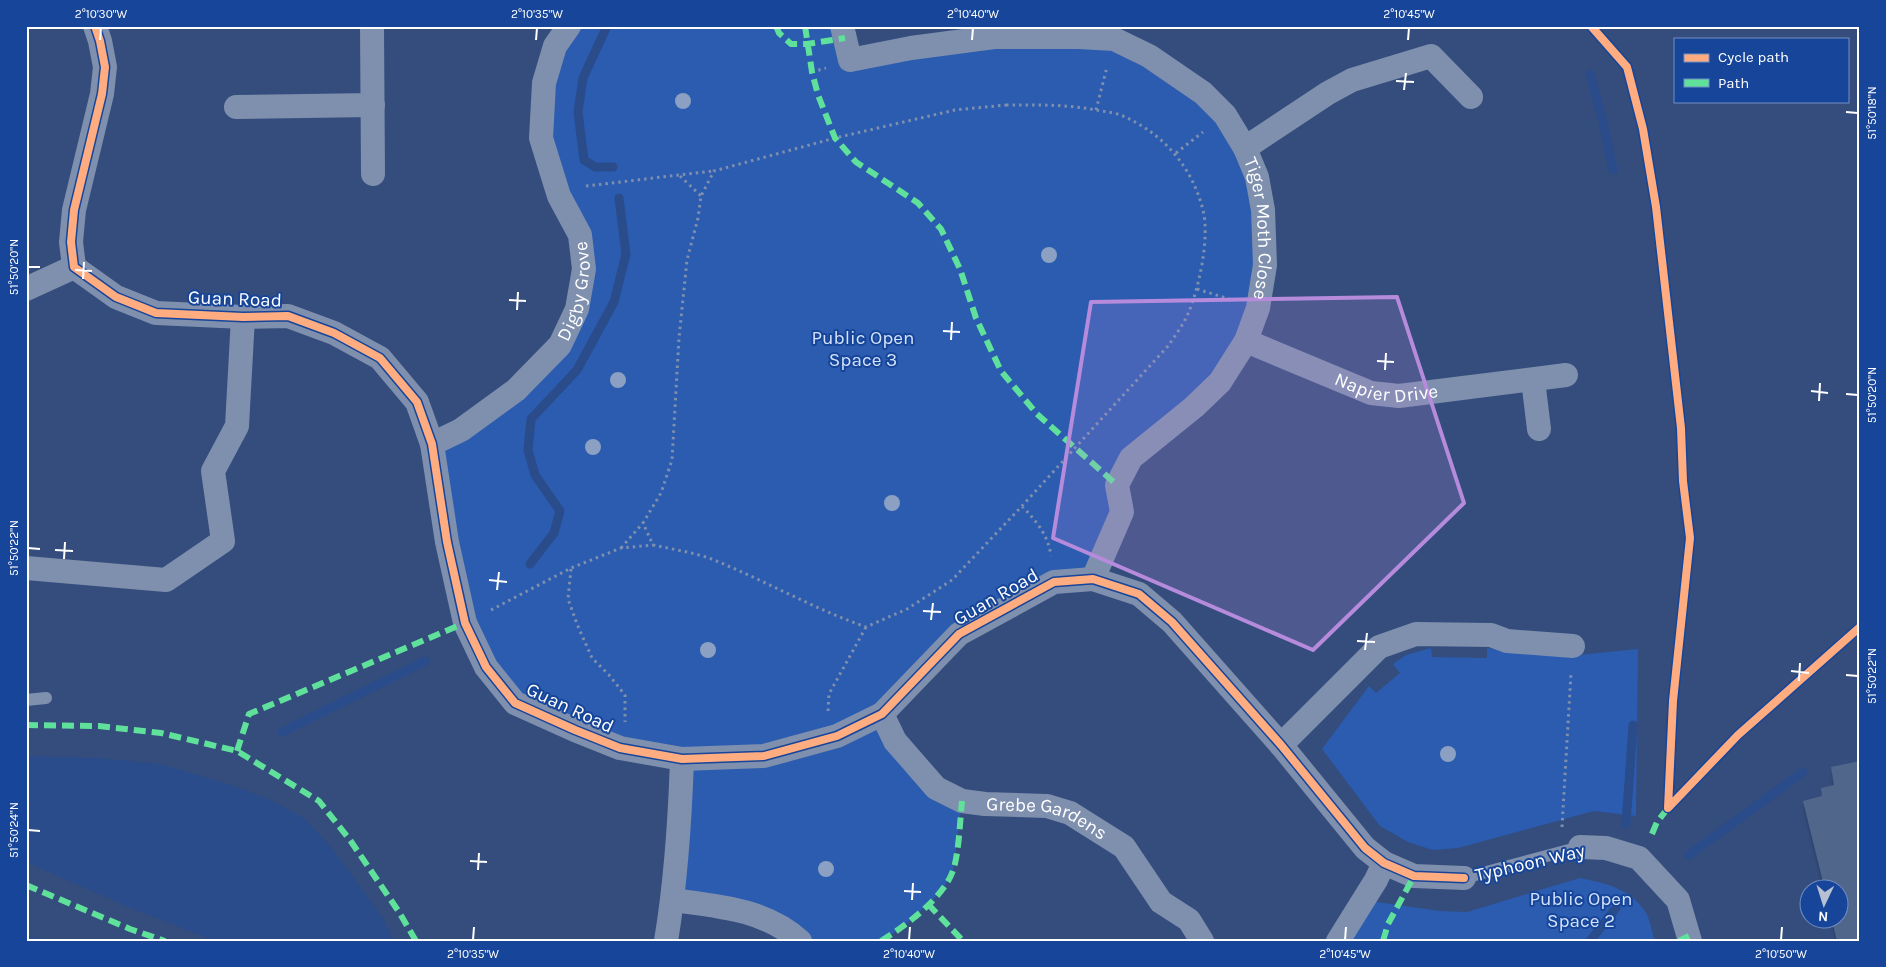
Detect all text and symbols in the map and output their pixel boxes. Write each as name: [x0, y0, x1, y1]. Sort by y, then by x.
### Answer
text: 2°10'30"W: [75, 7, 127, 21]
text: 2°10'35"W: [511, 7, 563, 21]
text: 2°10'40"W: [947, 7, 999, 21]
text: 2°10'45"W: [1383, 7, 1435, 21]
legend: [1674, 38, 1848, 102]
text: Cycle path: [1718, 48, 1789, 66]
text: Path: [1718, 74, 1749, 92]
text: 51°50'18"N: [1865, 86, 1879, 140]
street label: Tiger Moth Close: [1239, 154, 1276, 301]
text: 51°50'20"N: [7, 239, 21, 295]
street label: Digby Grove: [552, 240, 595, 345]
street label: Guan Road: [188, 286, 282, 312]
park label: Public Open Space 3: [811, 327, 915, 371]
text: 51°50'20"N: [1865, 367, 1879, 423]
street label: Napier Drive: [1331, 368, 1439, 408]
text: 51°50'22"N: [7, 520, 21, 576]
street label: Guan Road: [950, 564, 1042, 630]
text: 51°50'22"N: [1865, 648, 1879, 704]
street label: Guan Road: [523, 678, 617, 738]
street label: Grebe Gardens: [986, 793, 1111, 844]
text: 51°50'24"N: [7, 802, 21, 858]
street label: Typhoon Way: [1473, 840, 1587, 886]
north arrow: [1798, 880, 1848, 930]
park label: Public Open Space 2: [1529, 888, 1633, 932]
text: N: [1818, 908, 1829, 925]
text: 2°10'35"W: [447, 947, 499, 961]
text: 2°10'40"W: [883, 947, 935, 961]
text: 2°10'45"W: [1319, 947, 1371, 961]
text: 2°10'50"W: [1755, 947, 1807, 961]

